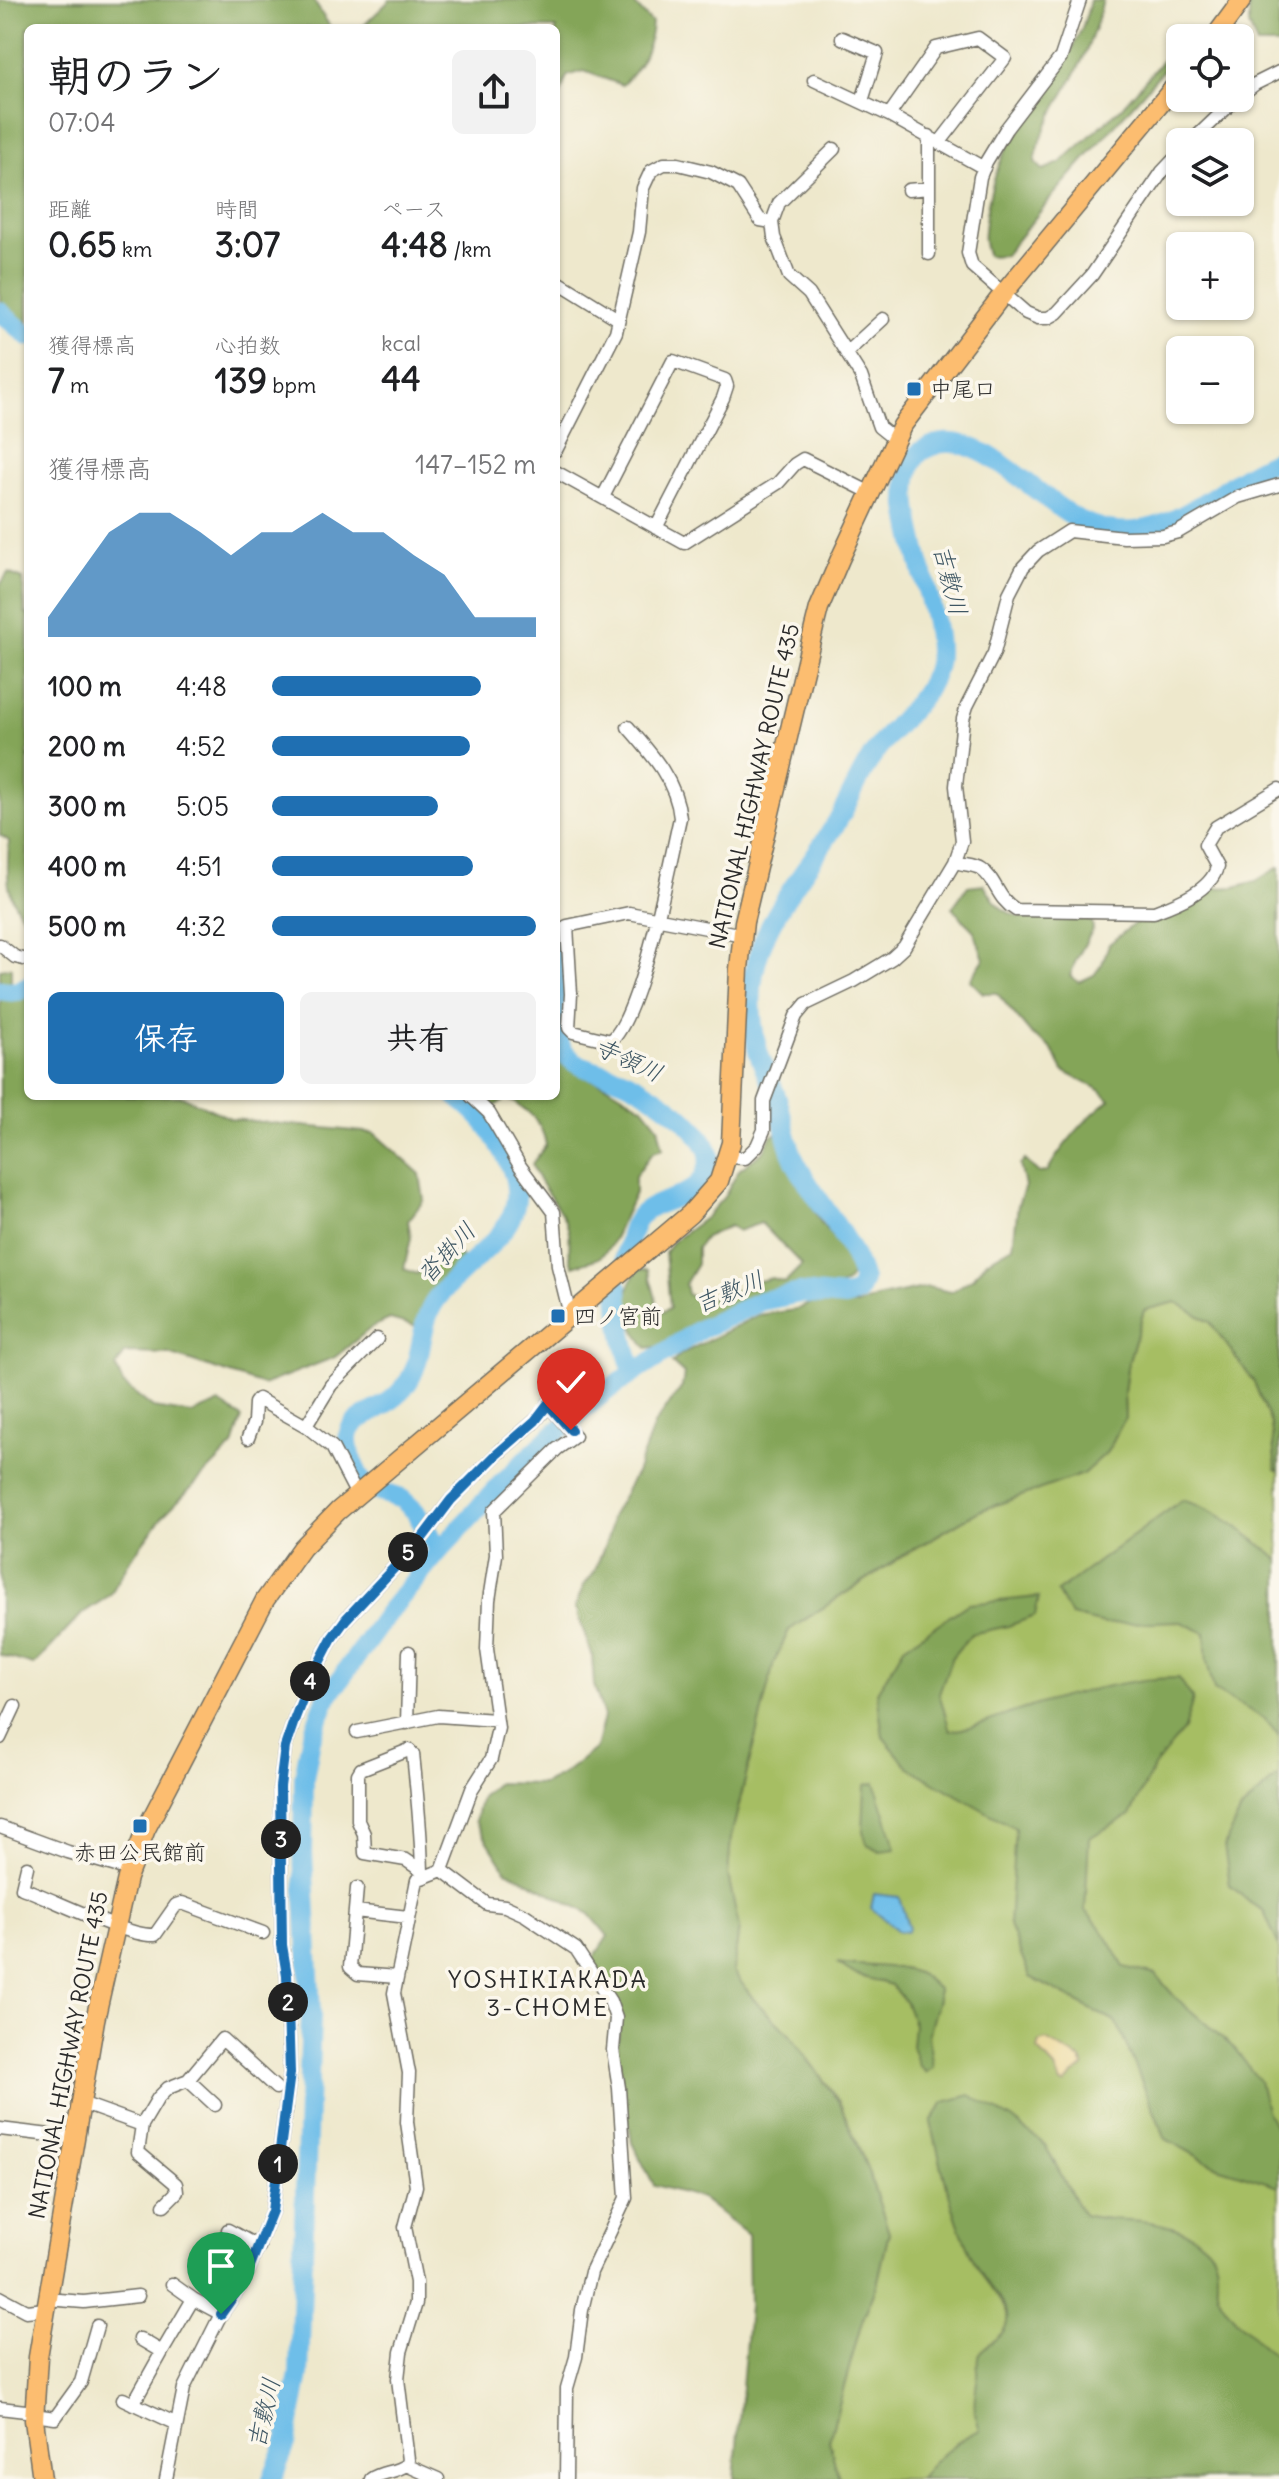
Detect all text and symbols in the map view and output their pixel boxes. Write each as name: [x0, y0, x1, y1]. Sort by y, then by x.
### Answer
map controls: [1166, 24, 1254, 424]
button: locate: [1166, 24, 1254, 112]
text: 朝のラン: [48, 48, 224, 103]
button: share: [452, 50, 536, 134]
text: 07:04: [48, 106, 116, 139]
button: layers: [1166, 128, 1254, 216]
text: 距離: [48, 195, 92, 223]
text: 時間: [215, 195, 259, 223]
text: ペース: [381, 195, 446, 223]
text: 0.65: [48, 223, 117, 266]
text: 3:07: [215, 223, 280, 266]
text: 4:48: [381, 223, 448, 266]
button: +: [1166, 232, 1254, 320]
text: km: [117, 235, 152, 263]
text: /km: [448, 235, 492, 263]
text: kcal: [381, 329, 421, 357]
text: 獲得標高: [48, 331, 136, 359]
text: 心拍数: [215, 331, 281, 359]
button: −: [1166, 336, 1254, 424]
text: 44: [381, 357, 421, 400]
text: 7: [48, 359, 65, 402]
text: 139: [215, 359, 267, 402]
text: m: [65, 371, 89, 399]
text: bpm: [267, 371, 316, 399]
place label: 中尾口: [930, 375, 996, 403]
marker: 中尾口: [905, 380, 923, 398]
text: 147–152 m: [415, 448, 536, 481]
text: 獲得標高: [48, 452, 152, 485]
water label: 吉敷川: [928, 541, 974, 619]
street label: NATIONAL HIGHWAY ROUTE 435: [703, 621, 805, 951]
text: 100 m: [48, 670, 122, 703]
text: 4:48: [176, 670, 227, 703]
text: 200 m: [48, 730, 125, 763]
text: 4:52: [176, 730, 226, 763]
text: 300 m: [48, 790, 126, 823]
text: 5:05: [176, 790, 229, 823]
text: 400 m: [48, 850, 126, 883]
text: 4:51: [176, 850, 222, 883]
text: 500 m: [48, 910, 126, 943]
text: 4:32: [176, 910, 226, 943]
button: 保存: [48, 992, 284, 1084]
button: 共有: [300, 992, 536, 1084]
water label: 寺領川: [590, 1030, 668, 1088]
water label: 沓掛川: [410, 1215, 482, 1289]
water label: 吉敷川: [690, 1264, 768, 1318]
place label: 四ノ宮前: [574, 1302, 662, 1330]
marker: 四ノ宮前: [549, 1307, 567, 1325]
pin: [537, 1348, 605, 1430]
icon: check: [549, 1360, 593, 1404]
pin: 5: [388, 1532, 428, 1572]
text: 5: [402, 1538, 414, 1566]
pin: 4: [290, 1661, 330, 1701]
text: 4: [304, 1667, 316, 1695]
marker: 赤田公民館前: [131, 1817, 149, 1835]
pin: 3: [261, 1819, 301, 1859]
text: 3: [275, 1825, 287, 1853]
place label: 赤田公民館前: [74, 1838, 206, 1866]
street label: NATIONAL HIGHWAY ROUTE 435: [23, 1889, 113, 2221]
district label: YOSHIKIAKADA 3-CHOME: [448, 1964, 648, 2022]
pin: 2: [268, 1982, 308, 2022]
text: 2: [282, 1988, 294, 2016]
pin: 1: [258, 2144, 298, 2184]
text: 1: [274, 2150, 282, 2178]
pin: [187, 2232, 255, 2314]
icon: arrive: [199, 2244, 243, 2288]
water label: 吉敷川: [240, 2375, 286, 2451]

